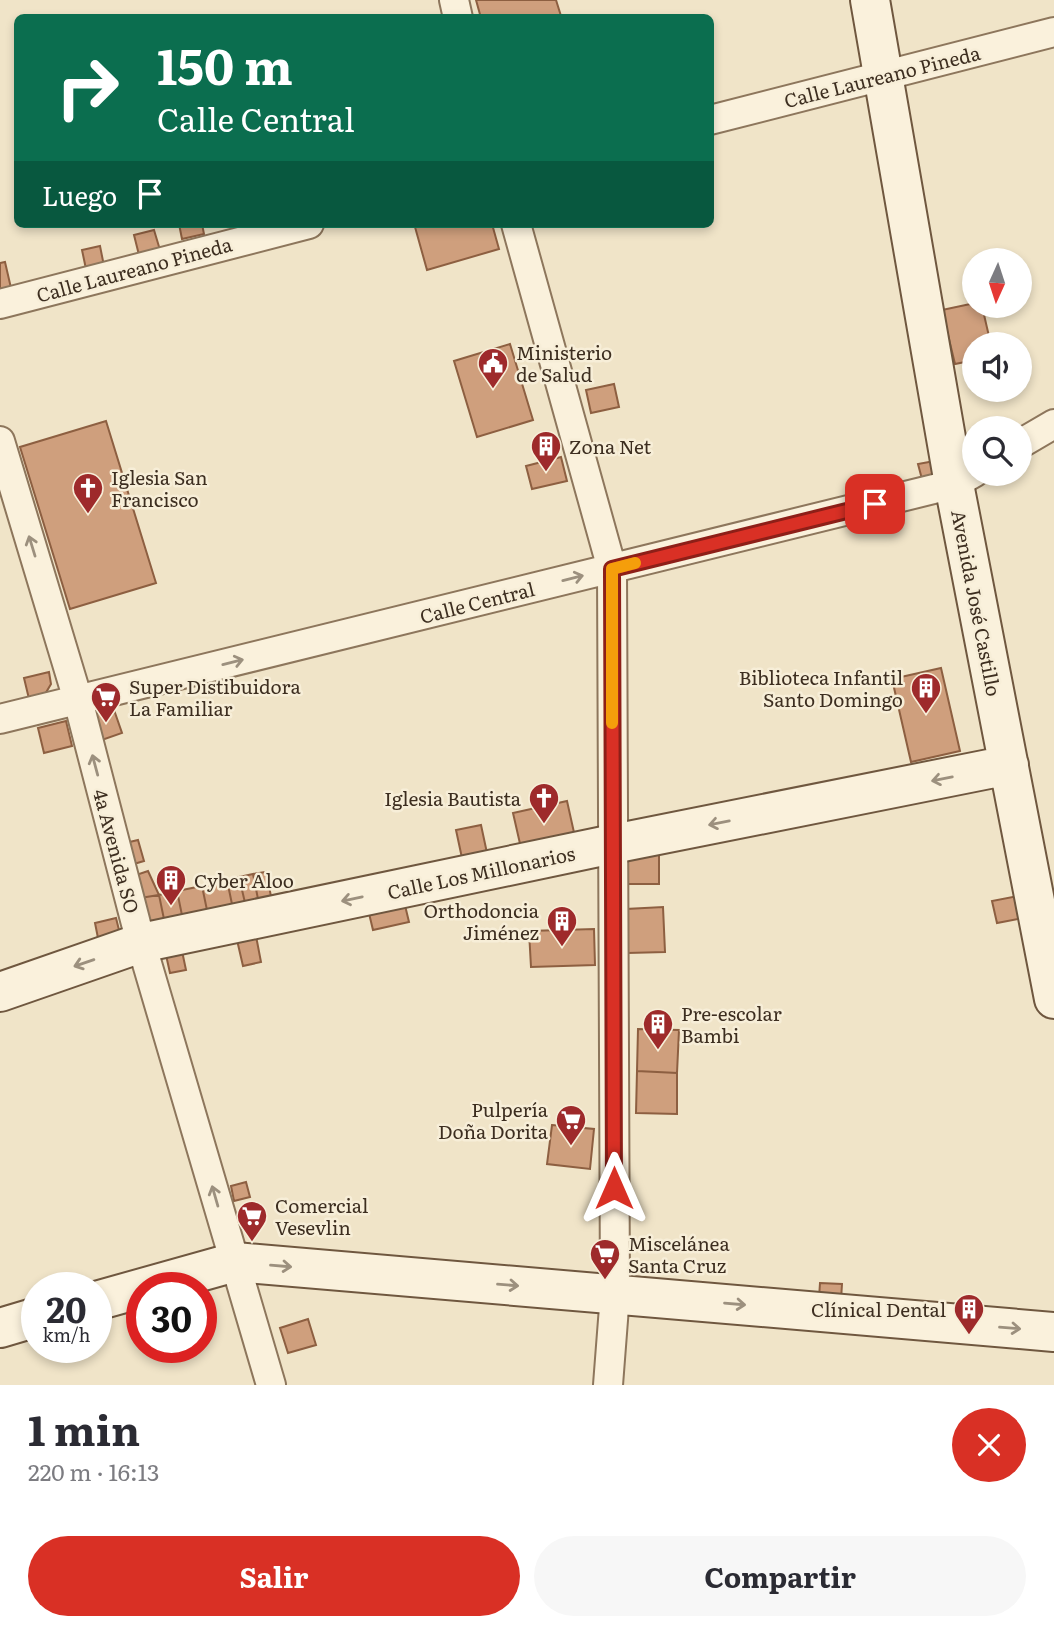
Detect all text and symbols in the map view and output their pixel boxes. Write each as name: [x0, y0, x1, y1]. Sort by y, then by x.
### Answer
text: 150 m: [157, 27, 293, 100]
street label: Calle Laureano Pineda: [781, 38, 984, 114]
icon: right: [42, 42, 133, 133]
text: Calle Central: [157, 94, 355, 142]
text: Luego: [42, 175, 117, 214]
icon: arrive: [131, 175, 169, 213]
street label: Calle Laureano Pineda: [33, 229, 236, 309]
north arrow: [962, 248, 1032, 318]
map controls: [962, 248, 1032, 486]
button: sound: [962, 332, 1032, 402]
place label: Ministerio de Salud: [516, 338, 612, 388]
public building icon: Ministerio de Salud: [476, 346, 510, 390]
button: search: [962, 416, 1032, 486]
building icon: Zona Net: [529, 429, 563, 473]
place label: Zona Net: [569, 432, 652, 460]
place label: Iglesia San Francisco: [111, 463, 208, 513]
church icon: Iglesia San Francisco: [71, 471, 105, 515]
pin: [845, 474, 905, 534]
icon: arrive: [856, 485, 894, 523]
street label: Avenida José Castillo: [945, 507, 1009, 699]
one-way arrow: [24, 535, 37, 557]
one-way arrow: [561, 571, 584, 584]
street label: Calle Central: [417, 574, 537, 630]
one-way arrow: [221, 655, 244, 668]
place label: Biblioteca Infantil Santo Domingo: [739, 663, 903, 713]
building icon: Biblioteca Infantil Santo Domingo: [909, 671, 943, 715]
place label: Super Distibuidora La Familiar: [129, 672, 301, 722]
supermarket icon: Super Distibuidora La Familiar: [89, 680, 123, 724]
one-way arrow: [87, 754, 100, 776]
one-way arrow: [931, 772, 954, 786]
church icon: Iglesia Bautista: [527, 781, 561, 825]
place label: Iglesia Bautista: [384, 784, 522, 812]
street label: 4a Avenida SO: [87, 786, 147, 916]
one-way arrow: [708, 816, 731, 830]
street label: Calle Los Millonarios: [385, 838, 578, 906]
building icon: Cyber Aloo: [154, 863, 188, 907]
place label: Cyber Aloo: [194, 866, 294, 894]
one-way arrow: [341, 892, 364, 906]
place label: Orthodoncia Jiménez: [423, 896, 540, 946]
building icon: Orthodoncia Jiménez: [545, 904, 579, 948]
one-way arrow: [73, 958, 95, 970]
place label: Pre-escolar Bambi: [681, 999, 782, 1049]
building icon: Pre-escolar Bambi: [641, 1007, 675, 1051]
place label: Pulpería Doña Dorita: [438, 1095, 549, 1145]
supermarket icon: Pulpería Doña Dorita: [554, 1103, 588, 1147]
position arrow: [577, 1151, 651, 1225]
one-way arrow: [208, 1185, 221, 1207]
place label: Comercial Vesevlin: [275, 1191, 368, 1241]
supermarket icon: Comercial Vesevlin: [235, 1199, 269, 1243]
place label: Miscelánea Santa Cruz: [628, 1229, 730, 1279]
supermarket icon: Miscelánea Santa Cruz: [588, 1237, 622, 1281]
one-way arrow: [270, 1260, 292, 1273]
speed limit sign: 30: [126, 1272, 217, 1363]
one-way arrow: [496, 1279, 519, 1292]
text: 20: [46, 1282, 87, 1334]
building icon: Clínical Dental: [952, 1292, 986, 1336]
place label: Clínical Dental: [811, 1295, 946, 1323]
one-way arrow: [723, 1298, 746, 1311]
text: km/h: [43, 1321, 90, 1348]
one-way arrow: [998, 1322, 1021, 1335]
text: 1 min: [28, 1397, 140, 1459]
button: close: [952, 1408, 1026, 1482]
text: 220 m · 16:13: [28, 1454, 160, 1488]
button: Salir: [28, 1536, 520, 1616]
button: Compartir: [534, 1536, 1026, 1616]

